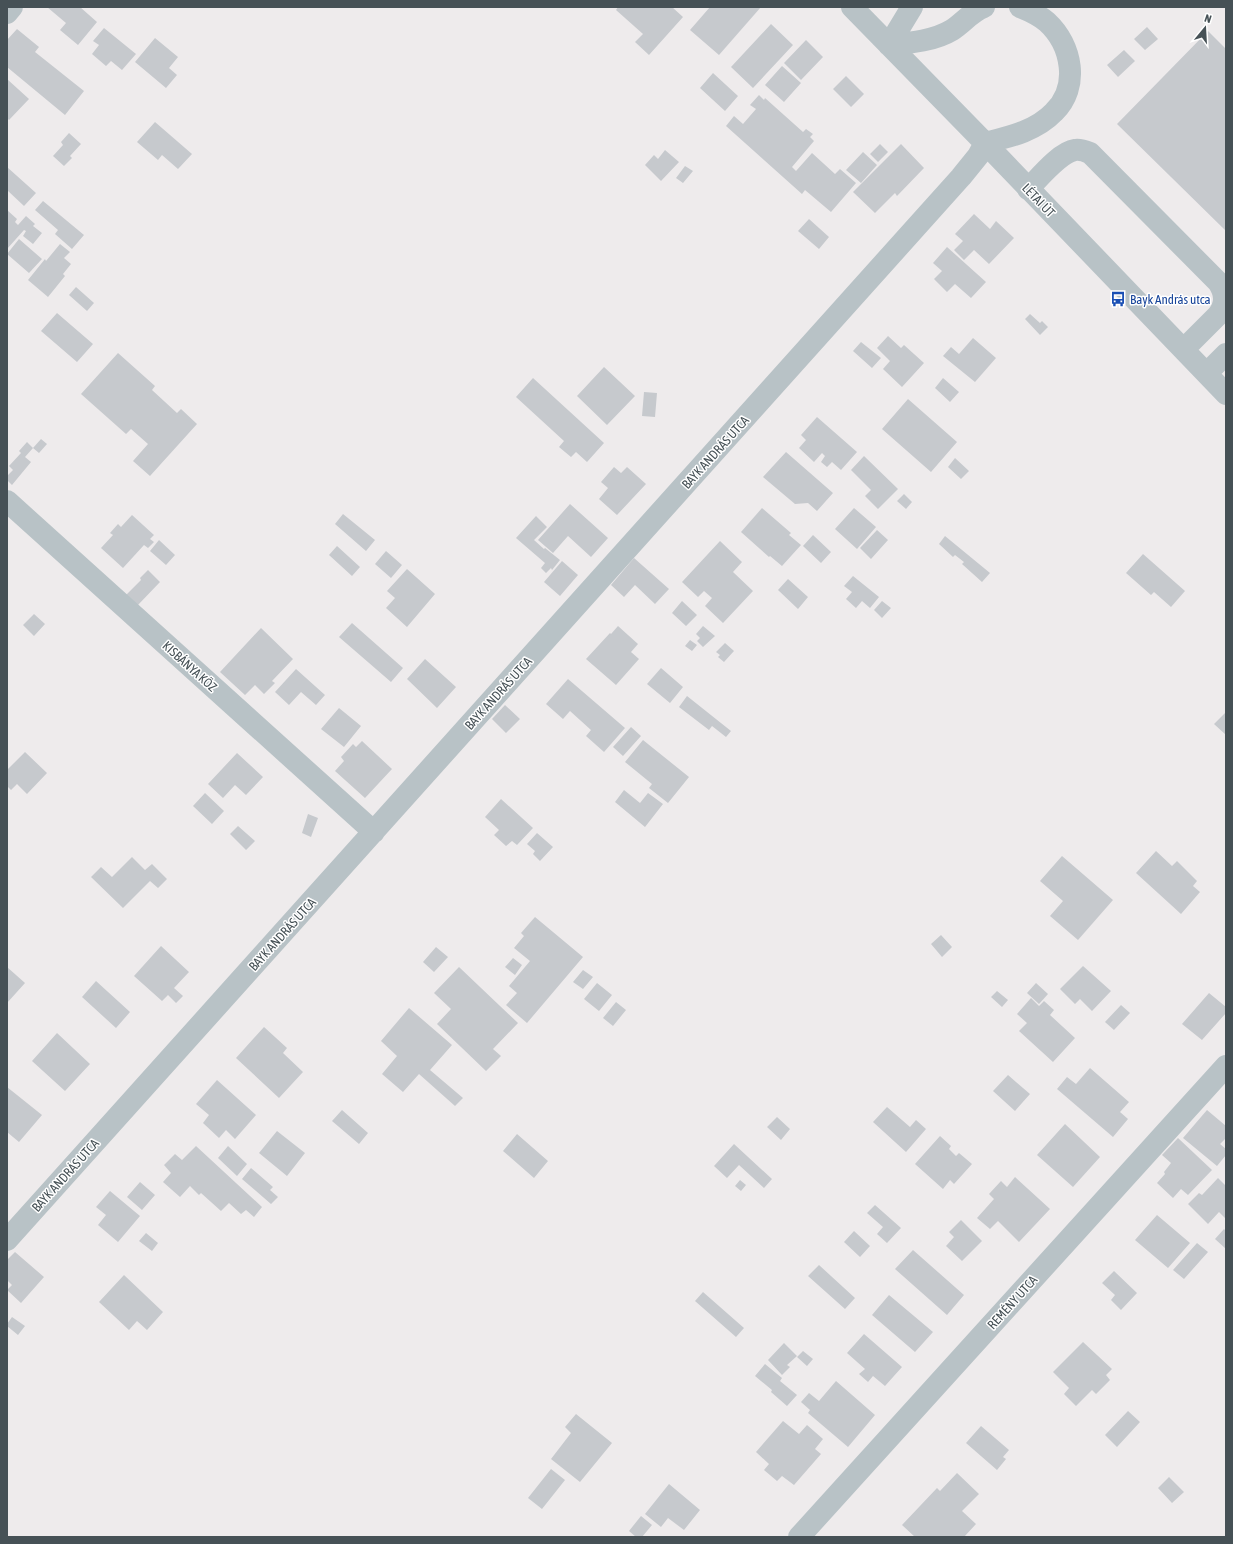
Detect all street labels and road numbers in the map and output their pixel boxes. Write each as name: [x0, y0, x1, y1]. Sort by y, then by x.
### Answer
street label: LÉTAI ÚT: [1019, 181, 1058, 220]
street label: BAYK ANDRÁS UTCA: [679, 412, 752, 492]
street label: KISBÁNYA KÖZ: [159, 638, 220, 695]
street label: BAYK ANDRÁS UTCA: [462, 653, 535, 733]
street label: BAYK ANDRÁS UTCA: [246, 894, 319, 974]
street label: BAYK ANDRÁS UTCA: [29, 1135, 102, 1215]
street label: REMÉNY UTCA: [984, 1272, 1041, 1332]

